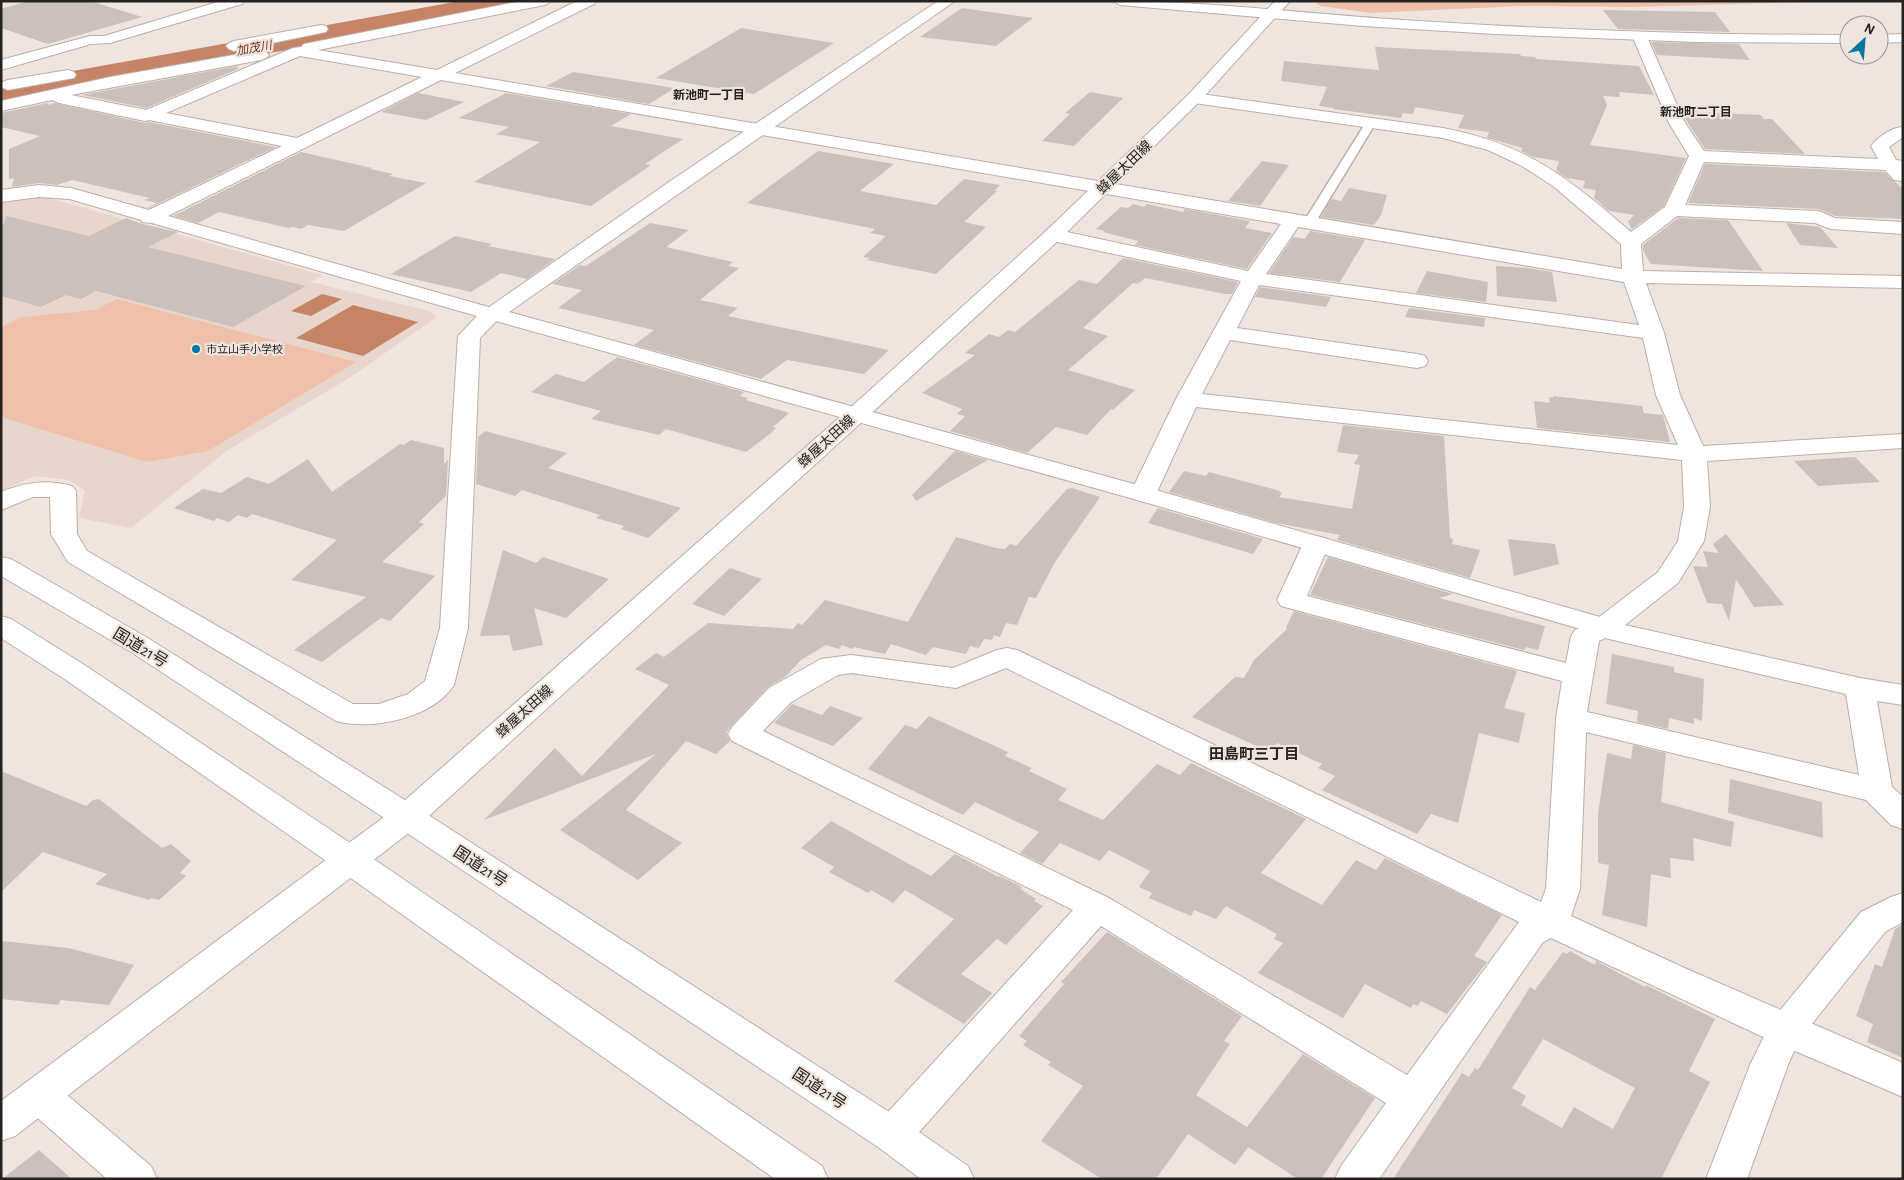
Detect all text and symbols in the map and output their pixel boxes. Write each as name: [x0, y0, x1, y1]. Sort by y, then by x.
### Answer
north arrow: [1839, 15, 1889, 65]
text: N: [1862, 21, 1877, 38]
water label: 加茂川: [235, 38, 275, 57]
district label: 新池町一丁目: [673, 88, 745, 101]
district label: 新池町二丁目: [1660, 105, 1732, 118]
street label: 蜂屋太田線: [1093, 137, 1155, 197]
marker: 市立山手小学校: [190, 343, 202, 355]
place label: 市立山手小学校: [206, 343, 283, 355]
street label: 蜂屋太田線: [795, 412, 857, 470]
street label: 国道21号: [110, 624, 171, 670]
street label: 蜂屋太田線: [493, 682, 555, 740]
district label: 田島町三丁目: [1209, 745, 1299, 762]
street label: 国道21号: [451, 843, 511, 890]
street label: 国道21号: [790, 1065, 850, 1112]

